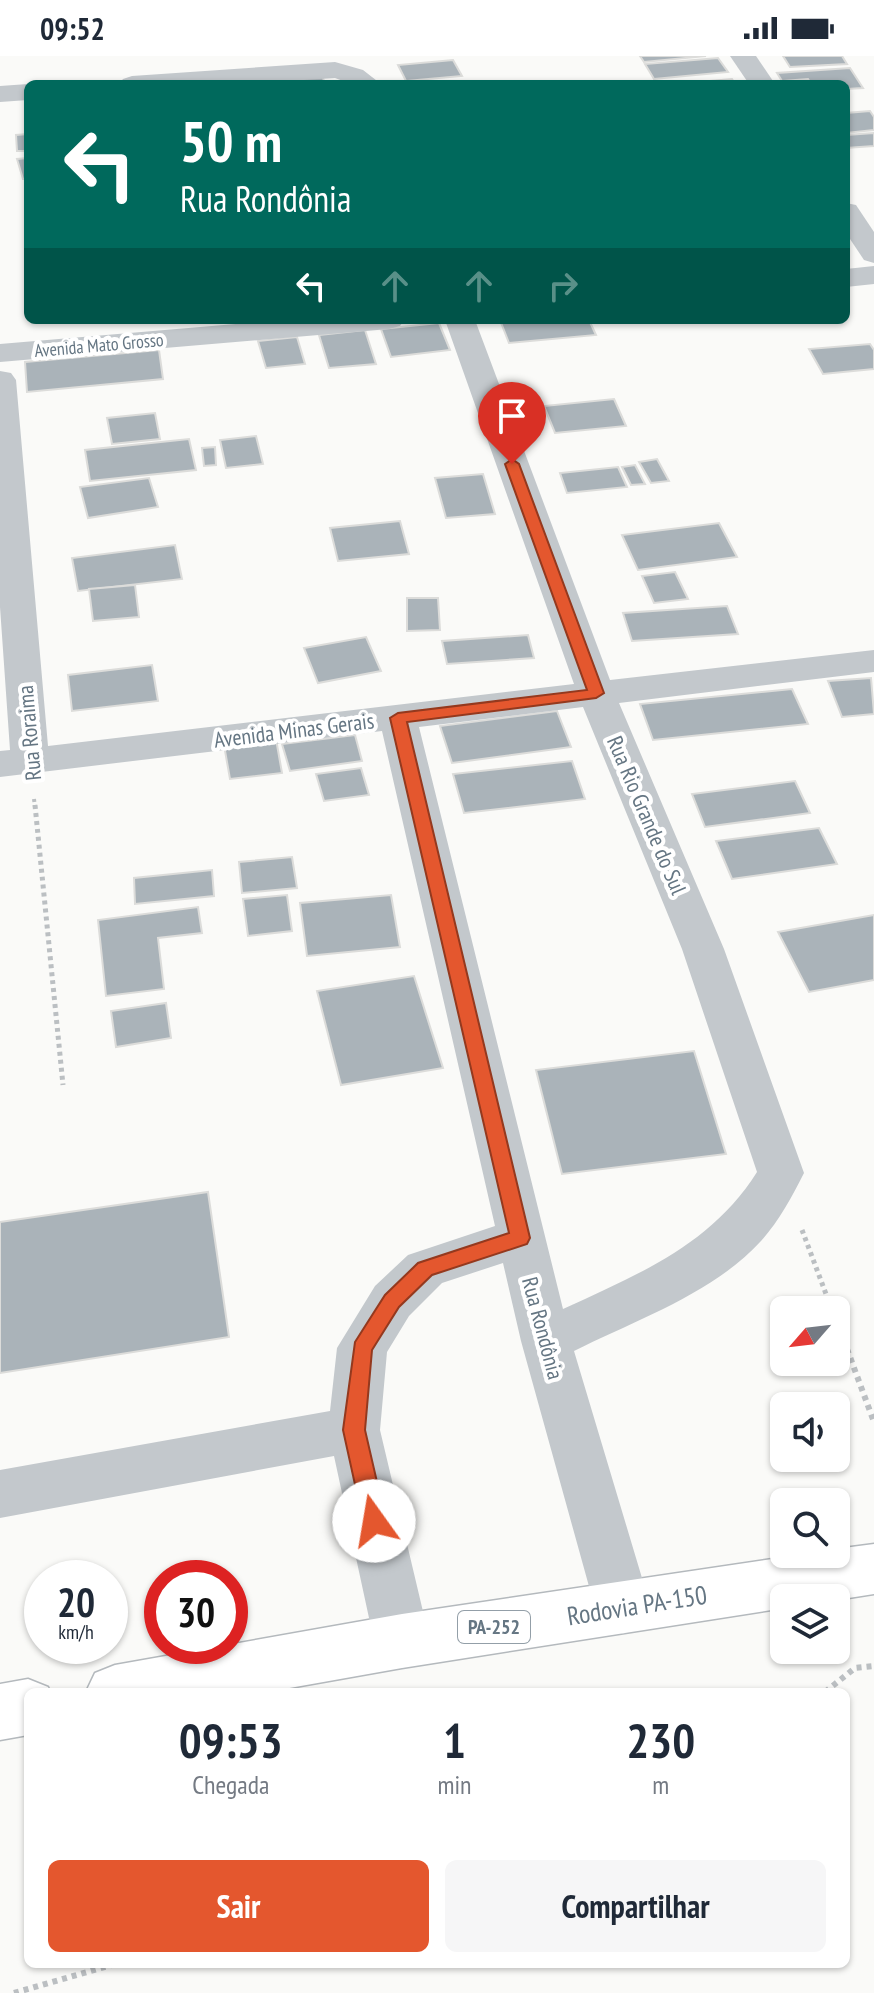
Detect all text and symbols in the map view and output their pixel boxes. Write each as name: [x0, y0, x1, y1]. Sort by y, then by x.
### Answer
text: 09:52: [40, 9, 105, 48]
text: 50 m: [180, 105, 282, 177]
icon: left: [48, 112, 152, 216]
text: Rua Rondônia: [180, 175, 351, 222]
icon: left: [289, 264, 333, 308]
icon: ahead: [373, 264, 417, 308]
icon: ahead: [457, 264, 501, 308]
icon: right: [541, 264, 585, 308]
street label: Avenida Mato Grosso: [33, 328, 165, 362]
pin: [478, 382, 546, 464]
icon: arrive: [490, 394, 534, 438]
street label: Rua Roraima: [11, 684, 47, 782]
street label: Avenida Minas Gerais: [212, 706, 376, 754]
street label: Rua Rio Grande do Sul: [601, 732, 693, 899]
street label: Rua Rondônia: [516, 1274, 570, 1382]
north arrow: [770, 1296, 850, 1376]
map controls: [770, 1296, 850, 1664]
button: sound: [770, 1392, 850, 1472]
position arrow: [332, 1479, 416, 1563]
button: search: [770, 1488, 850, 1568]
speed limit sign: 30: [144, 1560, 248, 1664]
text: 20: [57, 1576, 95, 1628]
street label: Rodovia PA-150: [565, 1578, 709, 1632]
button: layers: [770, 1584, 850, 1664]
road number: PA-252: [458, 1611, 530, 1643]
text: km/h: [58, 1619, 94, 1645]
text: 09:53: [179, 1709, 283, 1771]
text: 1: [443, 1709, 466, 1771]
text: 230: [626, 1709, 695, 1771]
text: Chegada: [192, 1768, 269, 1801]
text: min: [437, 1768, 471, 1801]
text: m: [652, 1768, 669, 1801]
button: Sair: [48, 1860, 429, 1952]
button: Compartilhar: [445, 1860, 826, 1952]

